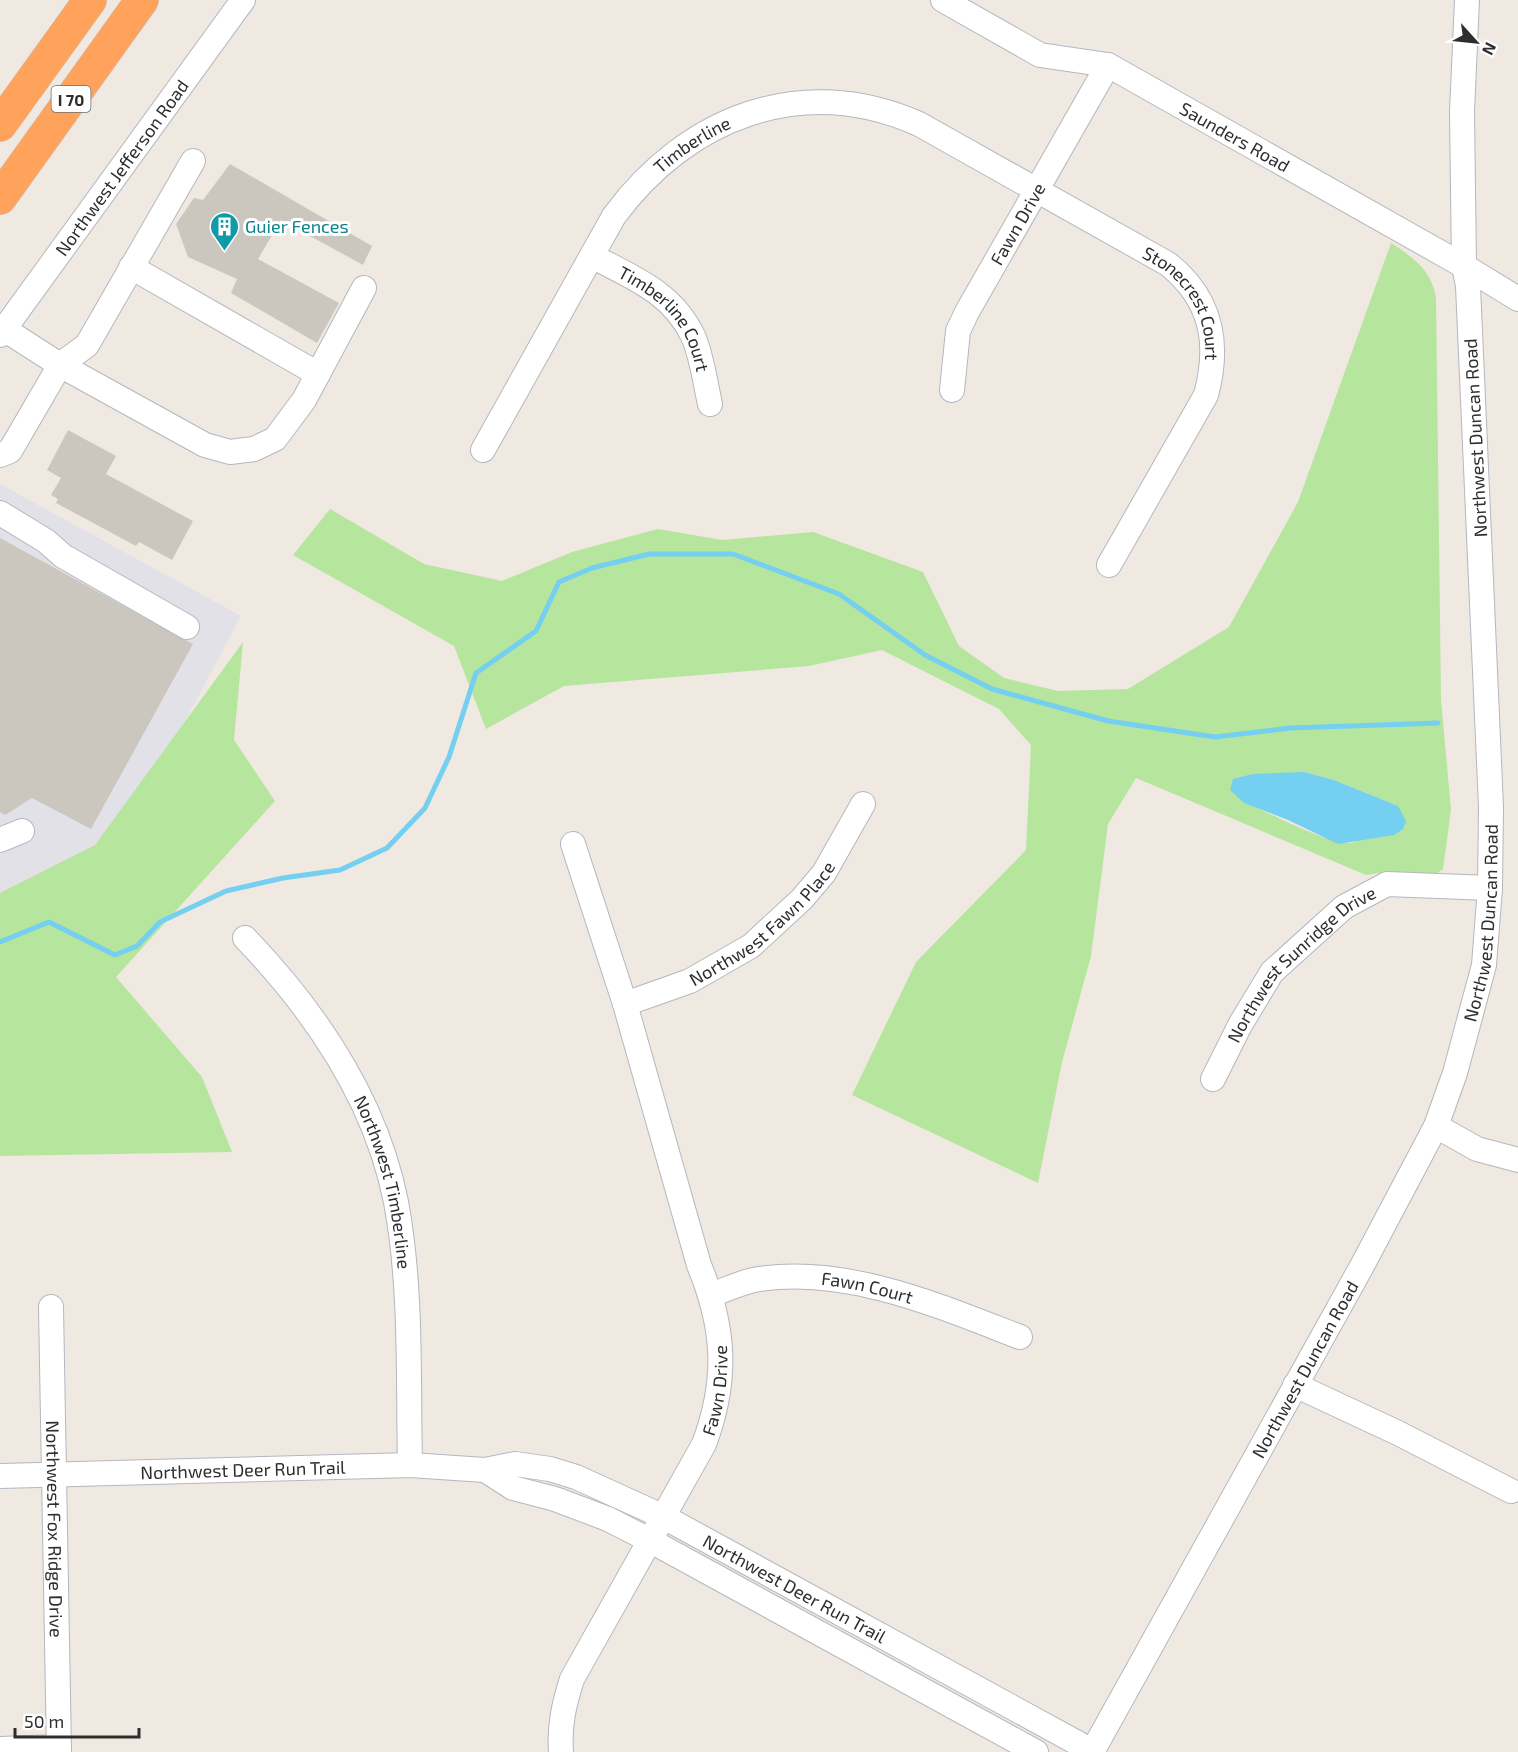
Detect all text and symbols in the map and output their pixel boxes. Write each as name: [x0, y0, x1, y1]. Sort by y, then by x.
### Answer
north arrow: [1446, 12, 1506, 72]
text: N: [1479, 40, 1501, 59]
street label: Northwest Jefferson Road: [50, 75, 193, 260]
road number: I 70: [52, 86, 90, 112]
street label: Saunders Road: [1176, 97, 1294, 176]
street label: Timberline: [649, 111, 734, 177]
street label: Fawn Drive: [985, 179, 1050, 269]
building icon: Guier Fences: [208, 210, 240, 252]
place label: Guier Fences: [245, 215, 349, 237]
street label: Stonecrest Court: [1139, 241, 1223, 361]
street label: Timberline Court: [615, 261, 714, 374]
street label: Northwest Duncan Road: [1459, 338, 1491, 538]
street label: Northwest Duncan Road: [1458, 824, 1502, 1024]
street label: Northwest Fawn Place: [685, 857, 839, 990]
street label: Northwest Sunridge Drive: [1222, 881, 1379, 1046]
street label: Northwest Timberline: [350, 1092, 416, 1270]
street label: Fawn Court: [820, 1267, 916, 1308]
street label: Northwest Duncan Road: [1247, 1277, 1363, 1462]
street label: Fawn Drive: [697, 1345, 731, 1438]
street label: Northwest Fox Ridge Drive: [42, 1420, 68, 1638]
street label: Northwest Deer Run Trail: [140, 1456, 346, 1483]
street label: Northwest Deer Run Trail: [699, 1530, 891, 1648]
scale bar: [15, 1701, 140, 1739]
text: 50 m: [24, 1710, 64, 1732]

